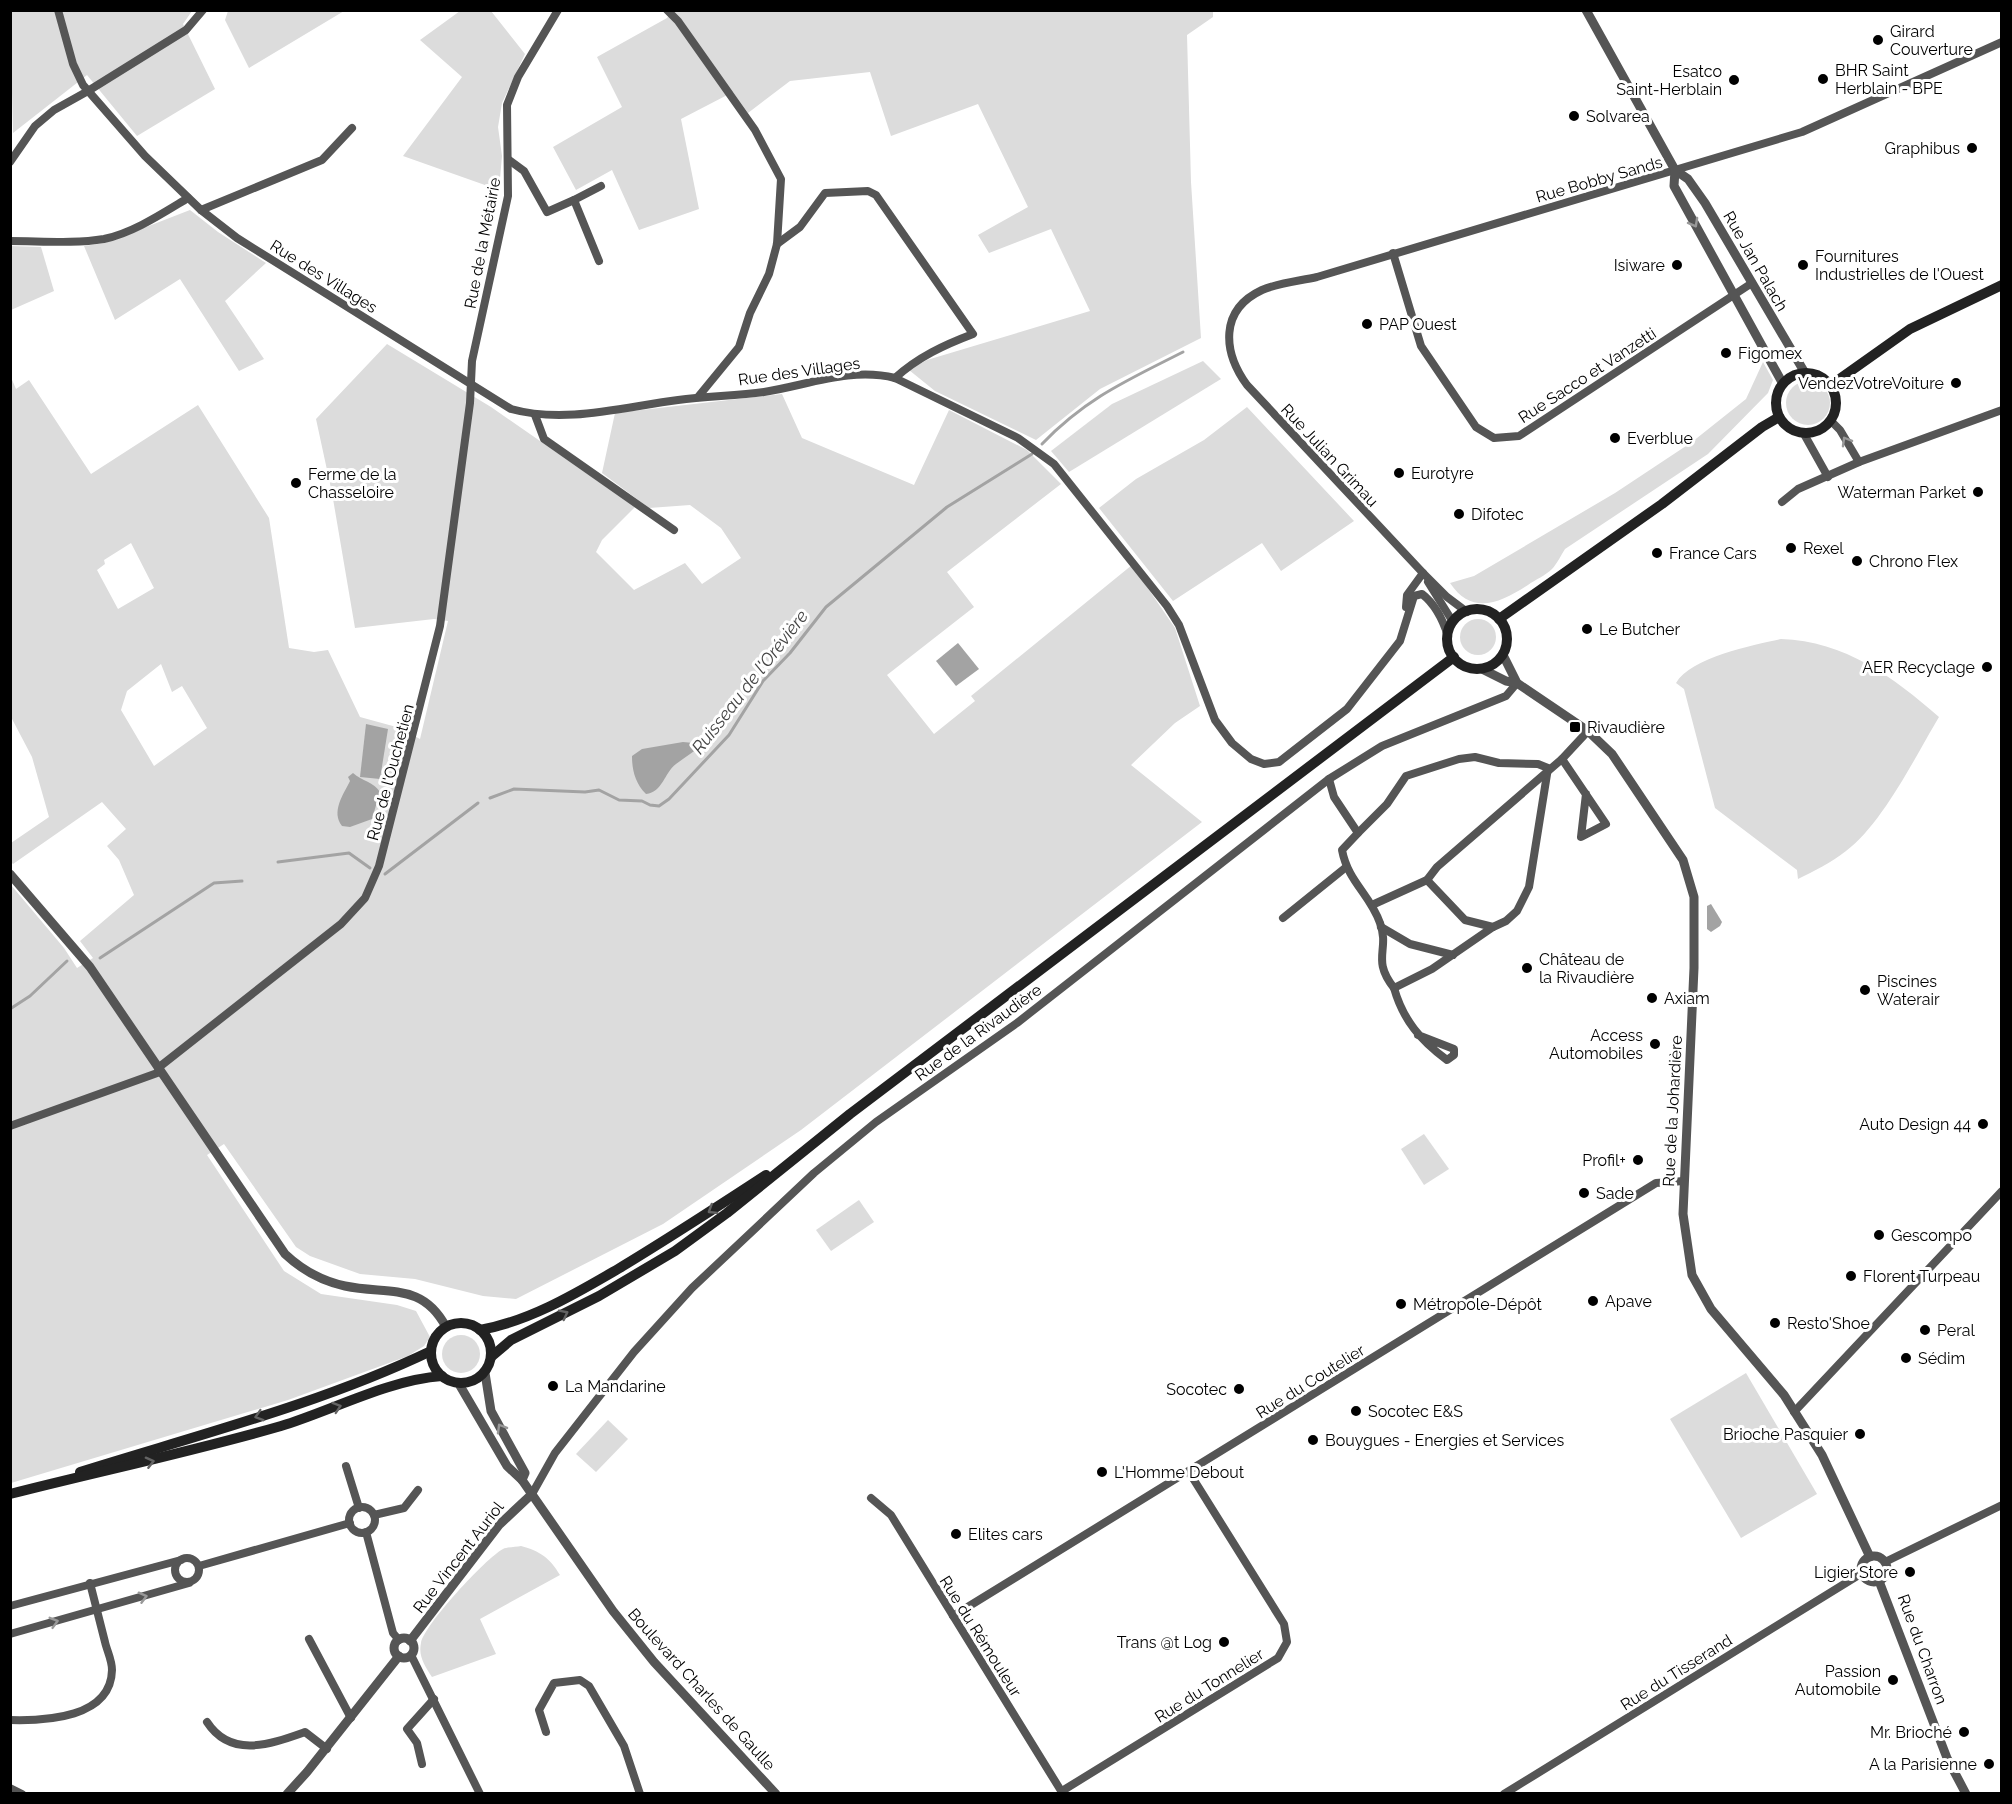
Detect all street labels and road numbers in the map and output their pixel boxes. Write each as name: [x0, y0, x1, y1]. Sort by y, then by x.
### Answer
street label: Rue Bobby Sands: [1534, 152, 1665, 207]
street label: Rue de la Métairie: [460, 176, 505, 310]
street label: Rue Jan Palach: [1719, 208, 1792, 315]
street label: Rue des Villages: [267, 236, 381, 317]
street label: Rue Sacco et Vanzetti: [1515, 324, 1660, 427]
street label: Rue des Villages: [737, 354, 861, 389]
street label: Rue Julian Grimau: [1277, 400, 1382, 511]
street label: Rue de l'Ouchetien: [363, 702, 418, 842]
street label: Rue de la Rivaudière: [911, 980, 1045, 1085]
street label: Rue de la Johardière: [1659, 1035, 1686, 1187]
street label: Rue du Coutelier: [1253, 1340, 1368, 1422]
street label: Rue Vincent Auriol: [409, 1497, 508, 1617]
street label: Rue du Rémouleur: [936, 1572, 1026, 1701]
street label: Rue du Charron: [1894, 1592, 1951, 1707]
street label: Boulevard Charles de Gaulle: [624, 1605, 779, 1774]
street label: Rue du Tisserand: [1617, 1630, 1736, 1714]
street label: Rue du Tonnelier: [1151, 1644, 1268, 1727]

